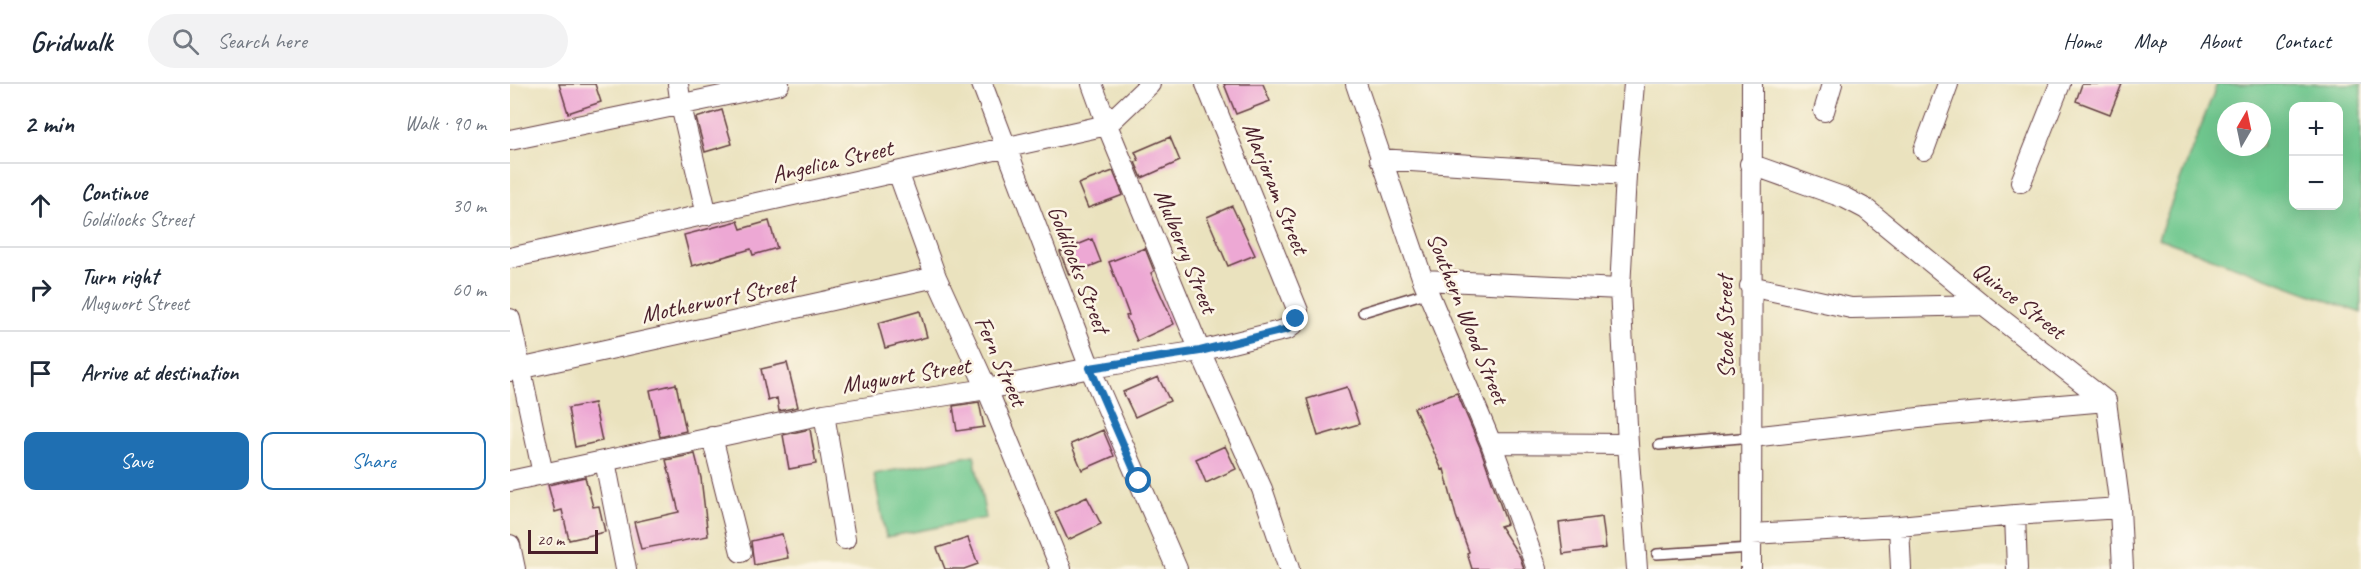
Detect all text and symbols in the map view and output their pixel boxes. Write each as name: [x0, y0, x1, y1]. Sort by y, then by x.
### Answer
search box: [148, 14, 568, 68]
text: Gridwalk: [30, 24, 112, 59]
icon: search: [169, 25, 202, 58]
text: Search here: [217, 27, 307, 55]
text: Home: [2063, 28, 2101, 54]
text: Map: [2134, 28, 2166, 54]
text: About: [2199, 28, 2241, 54]
text: Contact: [2274, 28, 2331, 54]
north arrow: [2217, 102, 2271, 156]
map controls: [2289, 102, 2343, 210]
button: +: [2289, 102, 2343, 156]
text: 2 min: [24, 107, 74, 140]
text: Walk · 90 m: [405, 111, 486, 136]
street label: Marjoram Street: [1236, 118, 1317, 260]
street label: Angelica Street: [768, 132, 898, 189]
button: −: [2289, 156, 2343, 210]
text: Continue: [81, 179, 147, 207]
street label: Mulberry Street: [1147, 184, 1225, 319]
icon: ahead: [24, 189, 57, 222]
text: 30 m: [452, 193, 486, 218]
street label: Goldilocks Street: [1041, 201, 1118, 340]
text: Goldilocks Street: [81, 207, 193, 232]
street label: Southern Wood Street: [1420, 228, 1517, 410]
street label: Quince Street: [1966, 254, 2073, 347]
text: Turn right: [81, 263, 158, 291]
street label: Motherwort Street: [638, 267, 801, 330]
street label: Stock Street: [1709, 272, 1741, 379]
icon: right: [24, 273, 57, 306]
text: 60 m: [452, 277, 486, 302]
text: Mugwort Street: [81, 291, 189, 316]
route end: [1282, 305, 1308, 331]
street label: Fern Street: [968, 311, 1035, 413]
street label: Mugwort Street: [840, 350, 974, 400]
icon: arrive: [24, 357, 57, 390]
text: Arrive at destination: [81, 359, 238, 387]
button: Save: [24, 432, 249, 490]
button: Share: [261, 432, 486, 490]
route start: [1125, 467, 1151, 493]
scale bar: [528, 527, 598, 554]
text: 20 m: [537, 530, 564, 550]

